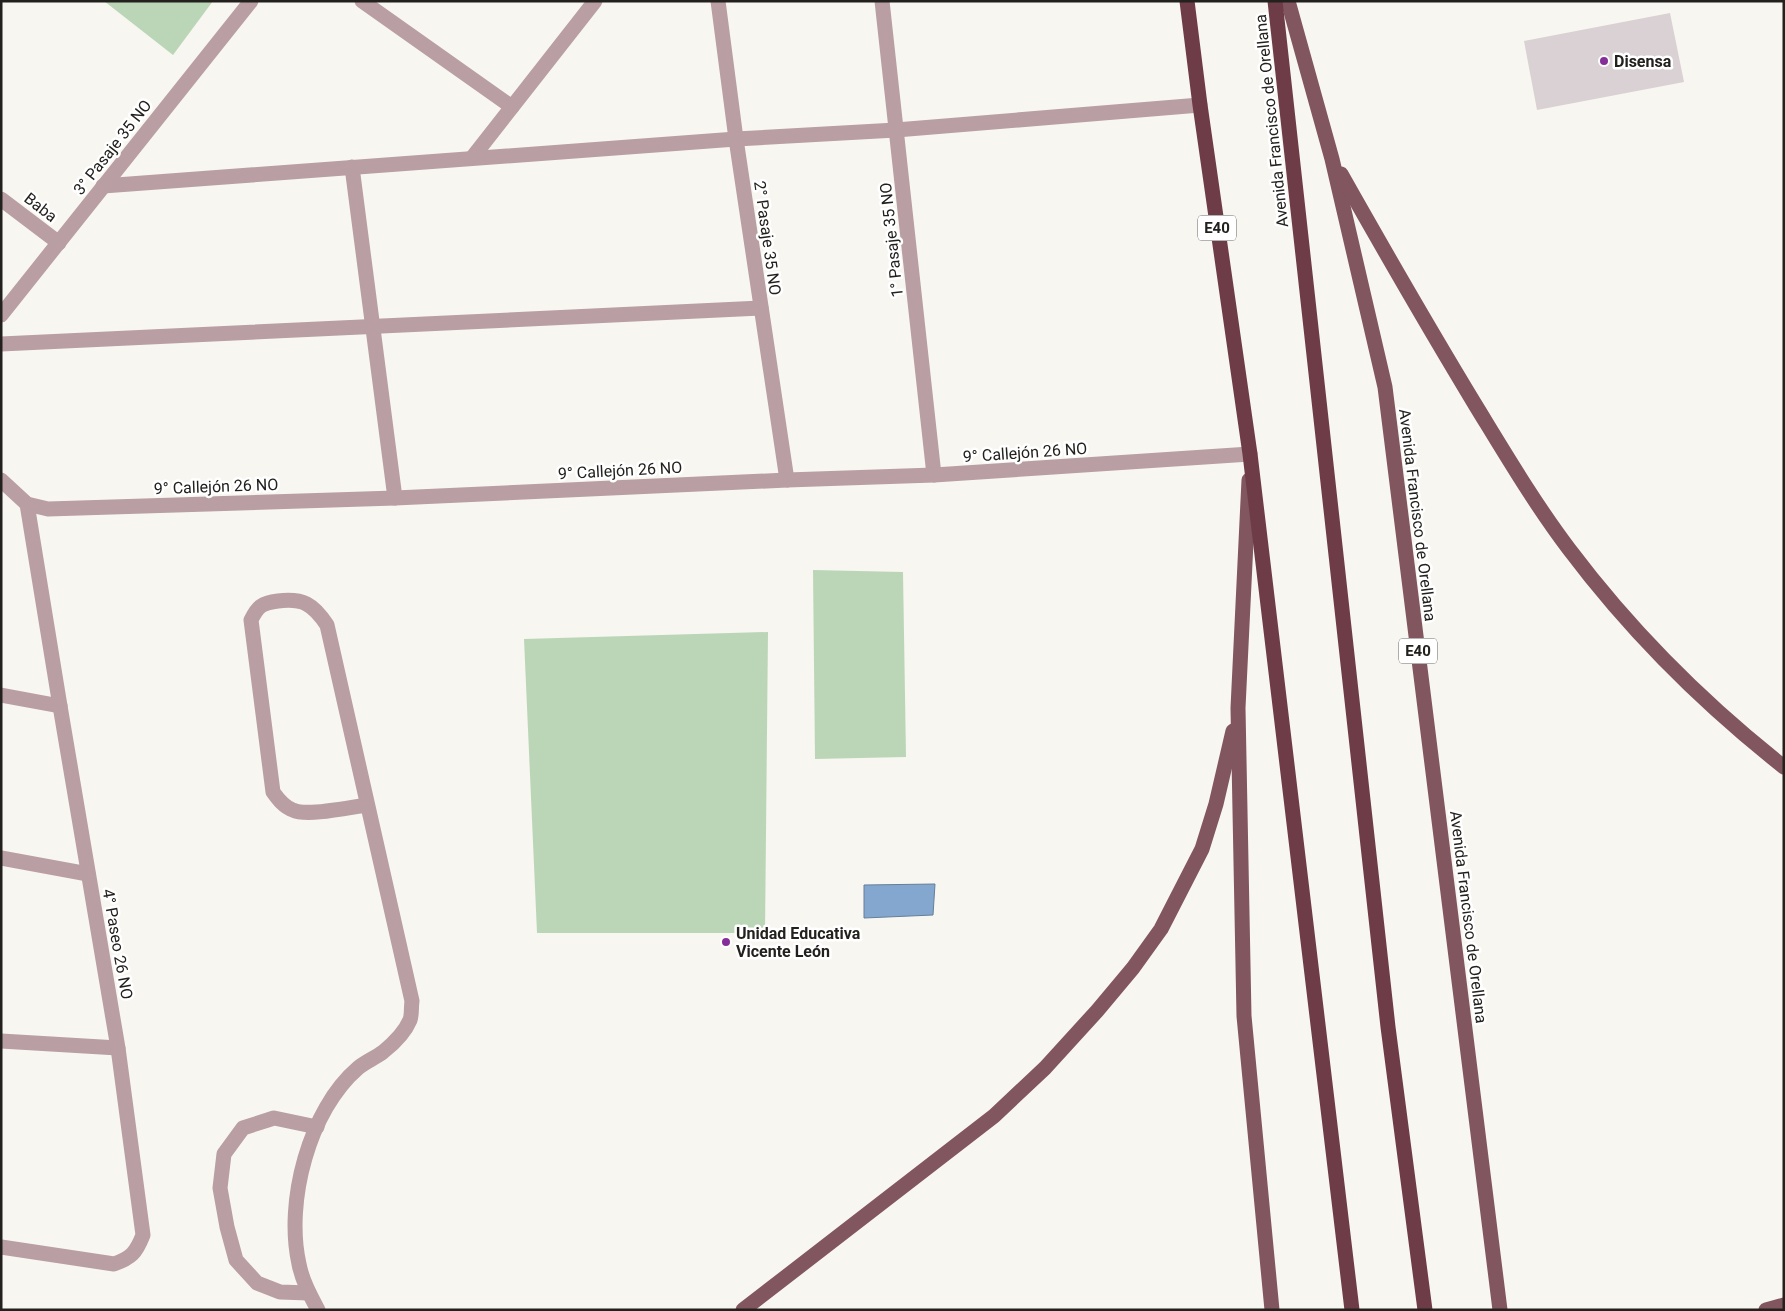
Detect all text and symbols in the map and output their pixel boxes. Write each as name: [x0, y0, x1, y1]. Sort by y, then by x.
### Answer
street label: Avenida Francisco de Orellana: [1251, 13, 1292, 228]
place label: Disensa: [1614, 52, 1672, 71]
marker: Disensa: [1598, 55, 1610, 67]
street label: 3° Pasaje 35 NO: [69, 96, 155, 199]
street label: 2° Pasaje 35 NO: [750, 180, 785, 296]
street label: 1° Pasaje 35 NO: [876, 182, 907, 298]
street label: Baba: [21, 189, 61, 226]
road number: E40: [1198, 216, 1236, 240]
street label: Avenida Francisco de Orellana: [1395, 408, 1440, 622]
street label: 9° Callejón 26 NO: [962, 439, 1088, 466]
street label: 9° Callejón 26 NO: [557, 458, 683, 483]
street label: 9° Callejón 26 NO: [153, 475, 279, 498]
road number: E40: [1399, 638, 1437, 664]
street label: Avenida Francisco de Orellana: [1446, 810, 1491, 1024]
street label: 4° Paseo 26 NO: [98, 887, 137, 1001]
place label: Unidad Educativa Vicente León: [736, 924, 861, 961]
marker: Unidad Educativa Vicente León: [720, 936, 732, 948]

